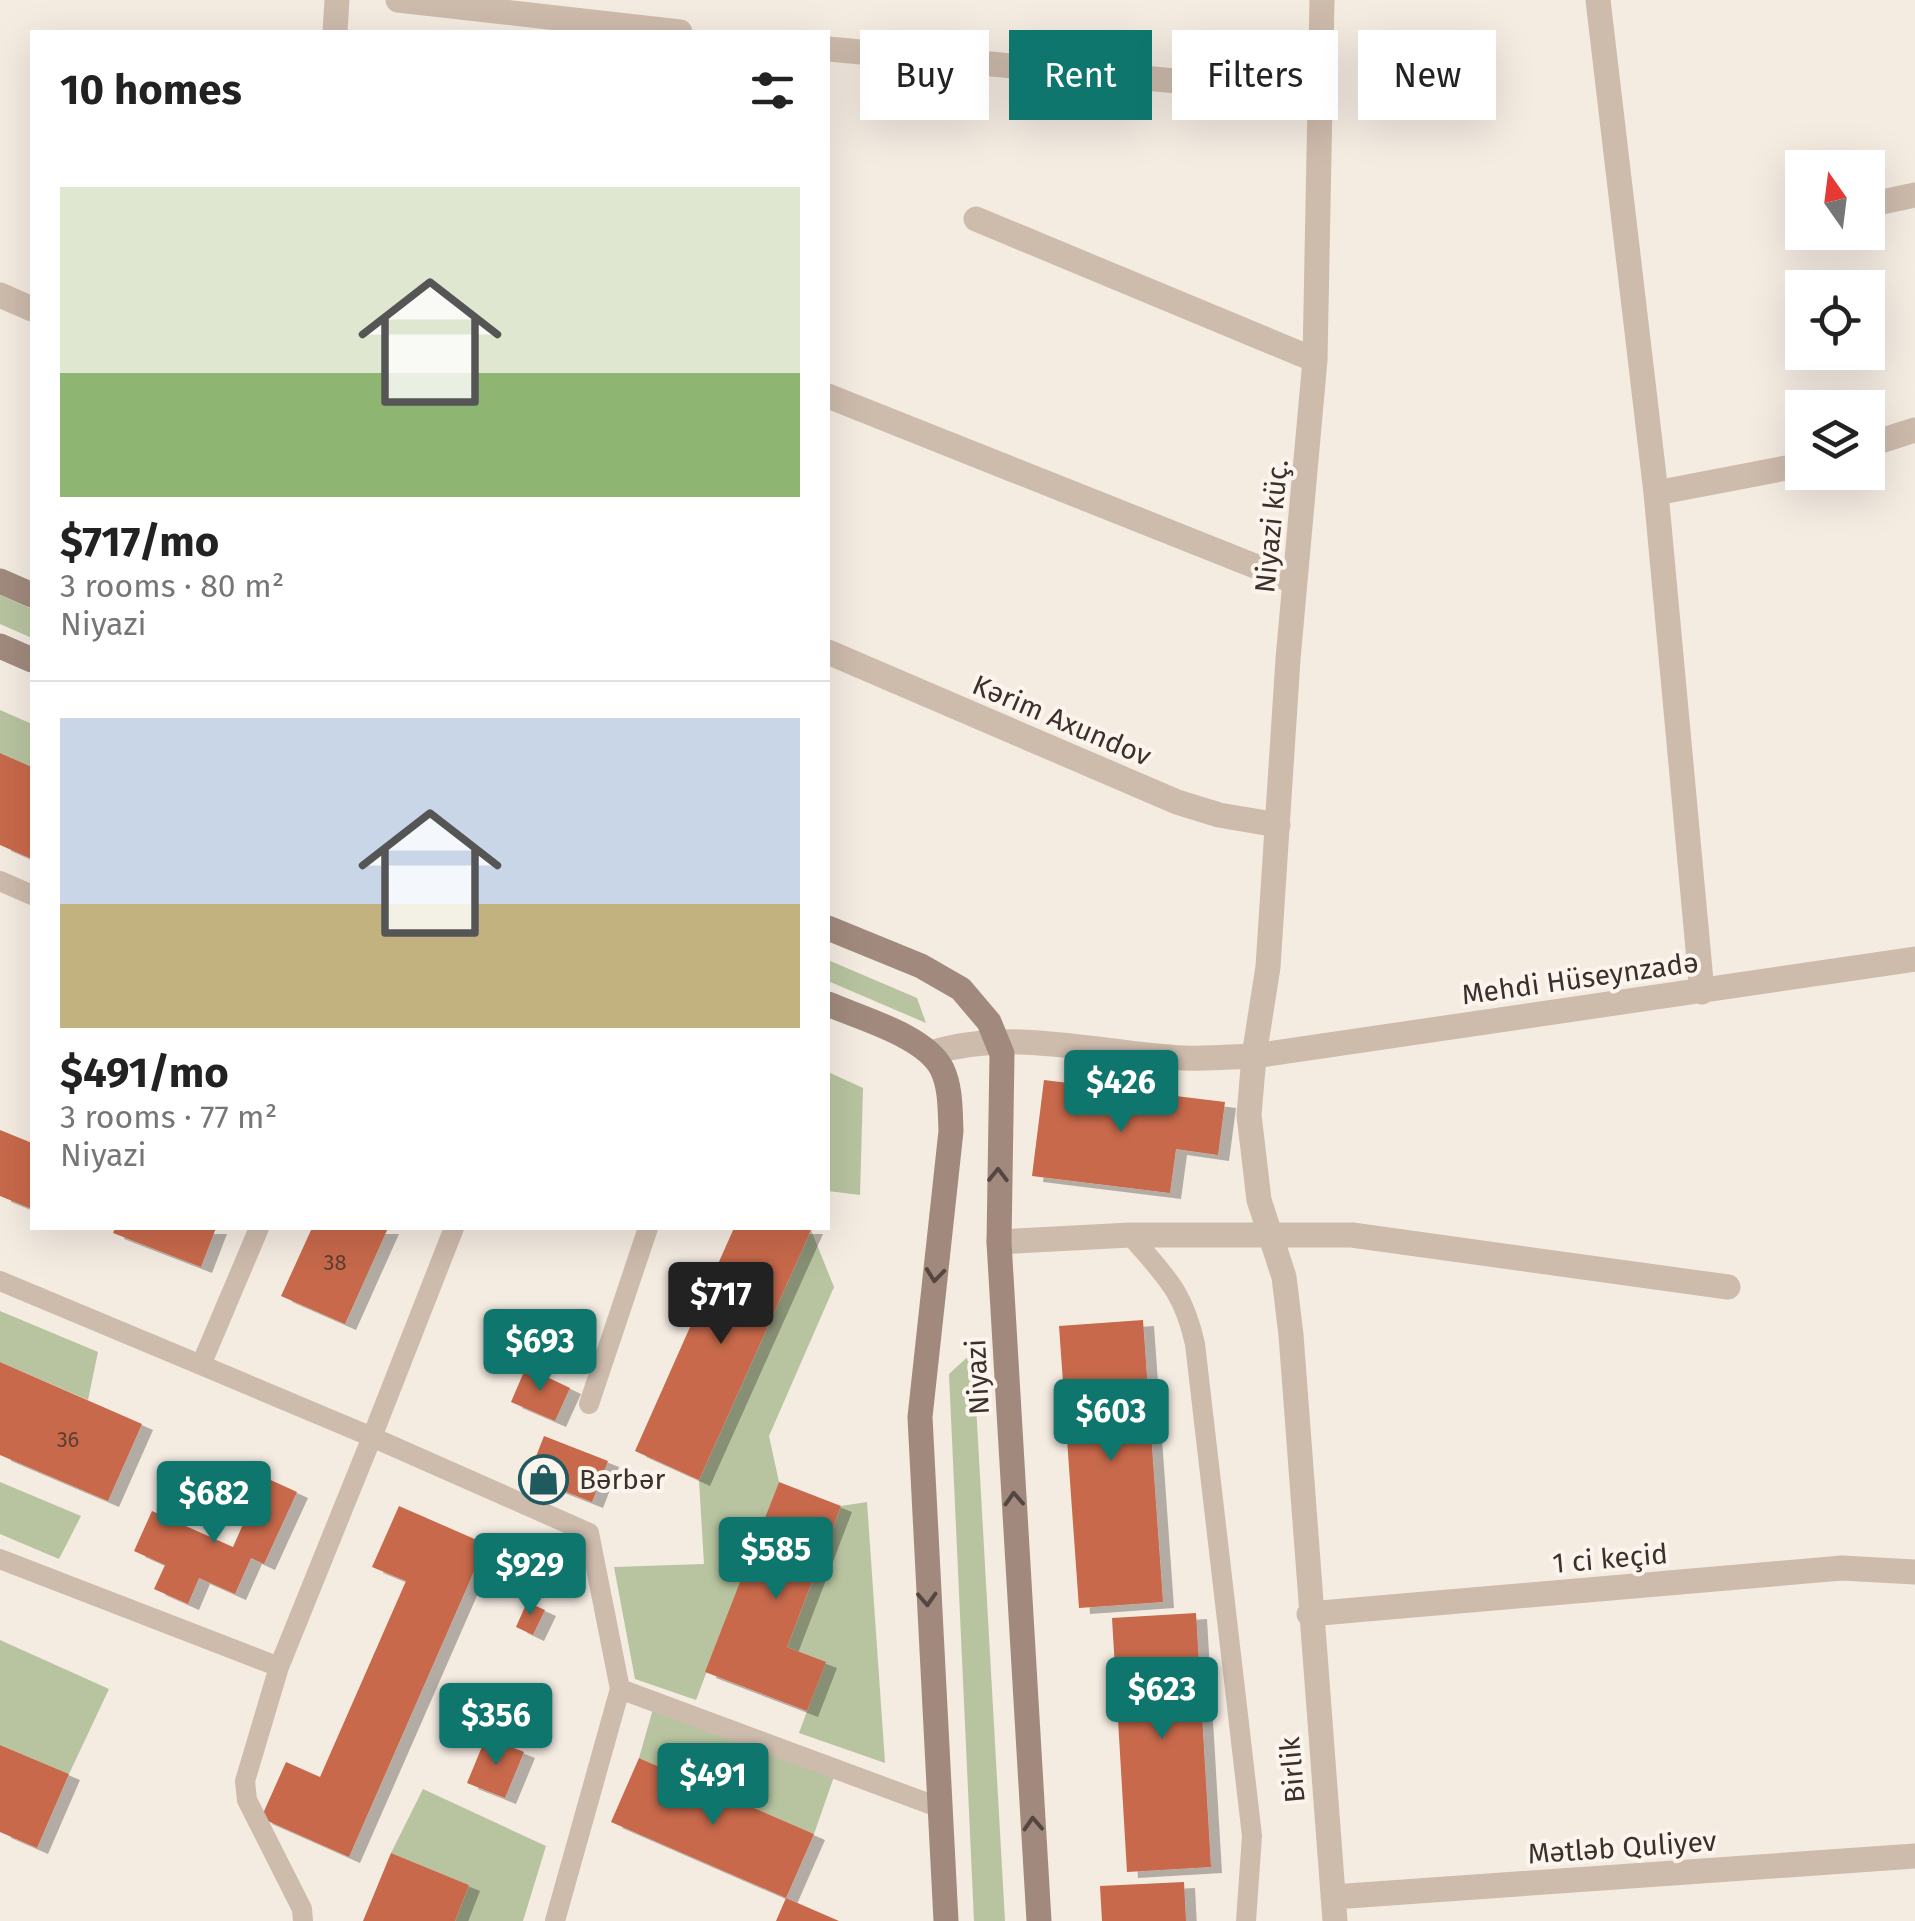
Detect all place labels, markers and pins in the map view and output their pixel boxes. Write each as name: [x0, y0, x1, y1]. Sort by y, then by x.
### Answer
pin: $426: [1062, 1050, 1180, 1135]
pin: $717: [662, 1262, 780, 1347]
pin: $693: [481, 1309, 599, 1394]
pin: $603: [1052, 1379, 1170, 1464]
shop icon: Bərbər: [518, 1453, 570, 1505]
pin: $682: [155, 1461, 273, 1546]
place label: Bərbər: [579, 1463, 665, 1496]
pin: $585: [717, 1517, 835, 1602]
pin: $929: [471, 1533, 589, 1618]
pin: $623: [1103, 1657, 1221, 1742]
pin: $356: [437, 1683, 555, 1768]
pin: $491: [654, 1743, 772, 1828]

